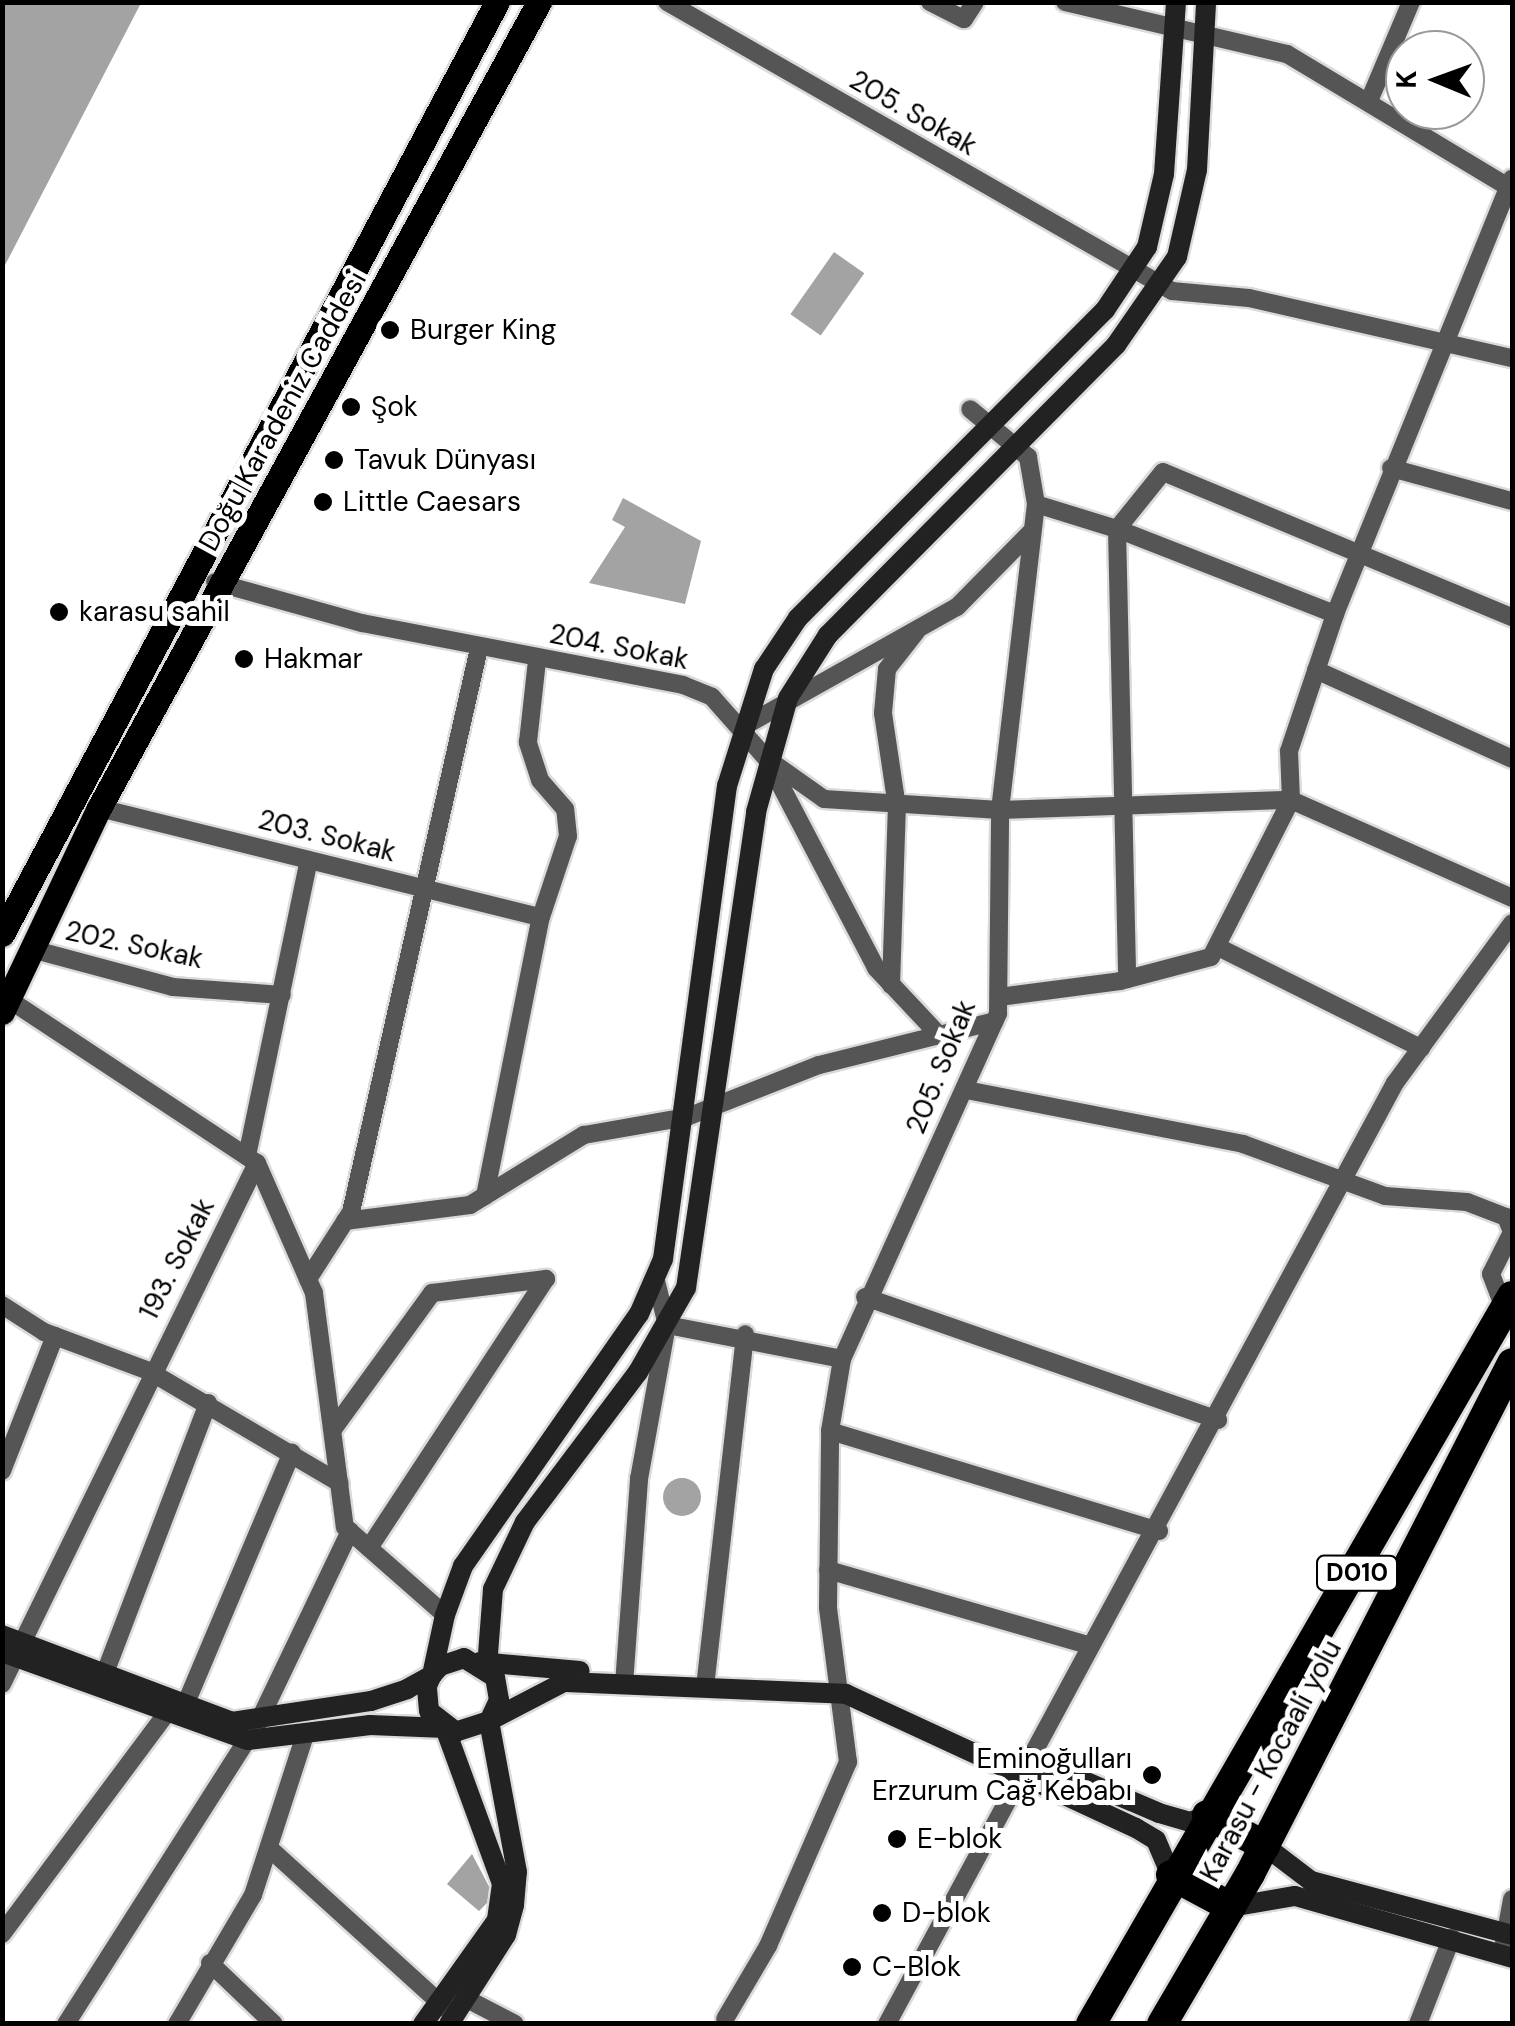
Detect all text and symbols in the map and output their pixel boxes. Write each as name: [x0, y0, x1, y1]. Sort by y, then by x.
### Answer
north arrow: [1385, 30, 1485, 130]
street label: 205. Sokak: [843, 63, 983, 163]
text: K: [1388, 70, 1425, 89]
street label: Doğu Karadeniz Caddesi: [192, 265, 374, 557]
place label: Burger King: [410, 313, 556, 347]
marker: Burger King: [379, 319, 401, 341]
place label: Şok: [371, 390, 418, 424]
marker: Şok: [340, 396, 362, 418]
place label: Tavuk Dünyası: [354, 443, 536, 477]
marker: Tavuk Dünyası: [323, 449, 345, 471]
place label: Little Caesars: [343, 485, 521, 519]
marker: Little Caesars: [312, 491, 334, 513]
place label: karasu sahil: [79, 595, 230, 629]
marker: karasu sahil: [48, 601, 70, 623]
street label: 204. Sokak: [547, 617, 691, 677]
place label: Hakmar: [264, 642, 363, 676]
marker: Hakmar: [233, 648, 255, 670]
street label: 203. Sokak: [255, 803, 399, 869]
street label: 202. Sokak: [62, 914, 206, 976]
street label: 205. Sokak: [899, 995, 983, 1139]
street label: 193. Sokak: [132, 1193, 222, 1325]
road number: D010: [1314, 1553, 1400, 1593]
street label: Karasu - Kocaali yolu: [1193, 1634, 1349, 1888]
place label: Eminoğulları Erzurum Cağ Kebabı: [872, 1742, 1132, 1808]
marker: Eminoğulları Erzurum Cağ Kebabı: [1141, 1764, 1163, 1786]
place label: E-blok: [917, 1822, 1002, 1856]
marker: E-blok: [886, 1828, 908, 1850]
place label: D-blok: [902, 1896, 991, 1930]
marker: D-blok: [871, 1902, 893, 1924]
place label: C-Blok: [872, 1950, 961, 1984]
marker: C-Blok: [841, 1956, 863, 1978]

